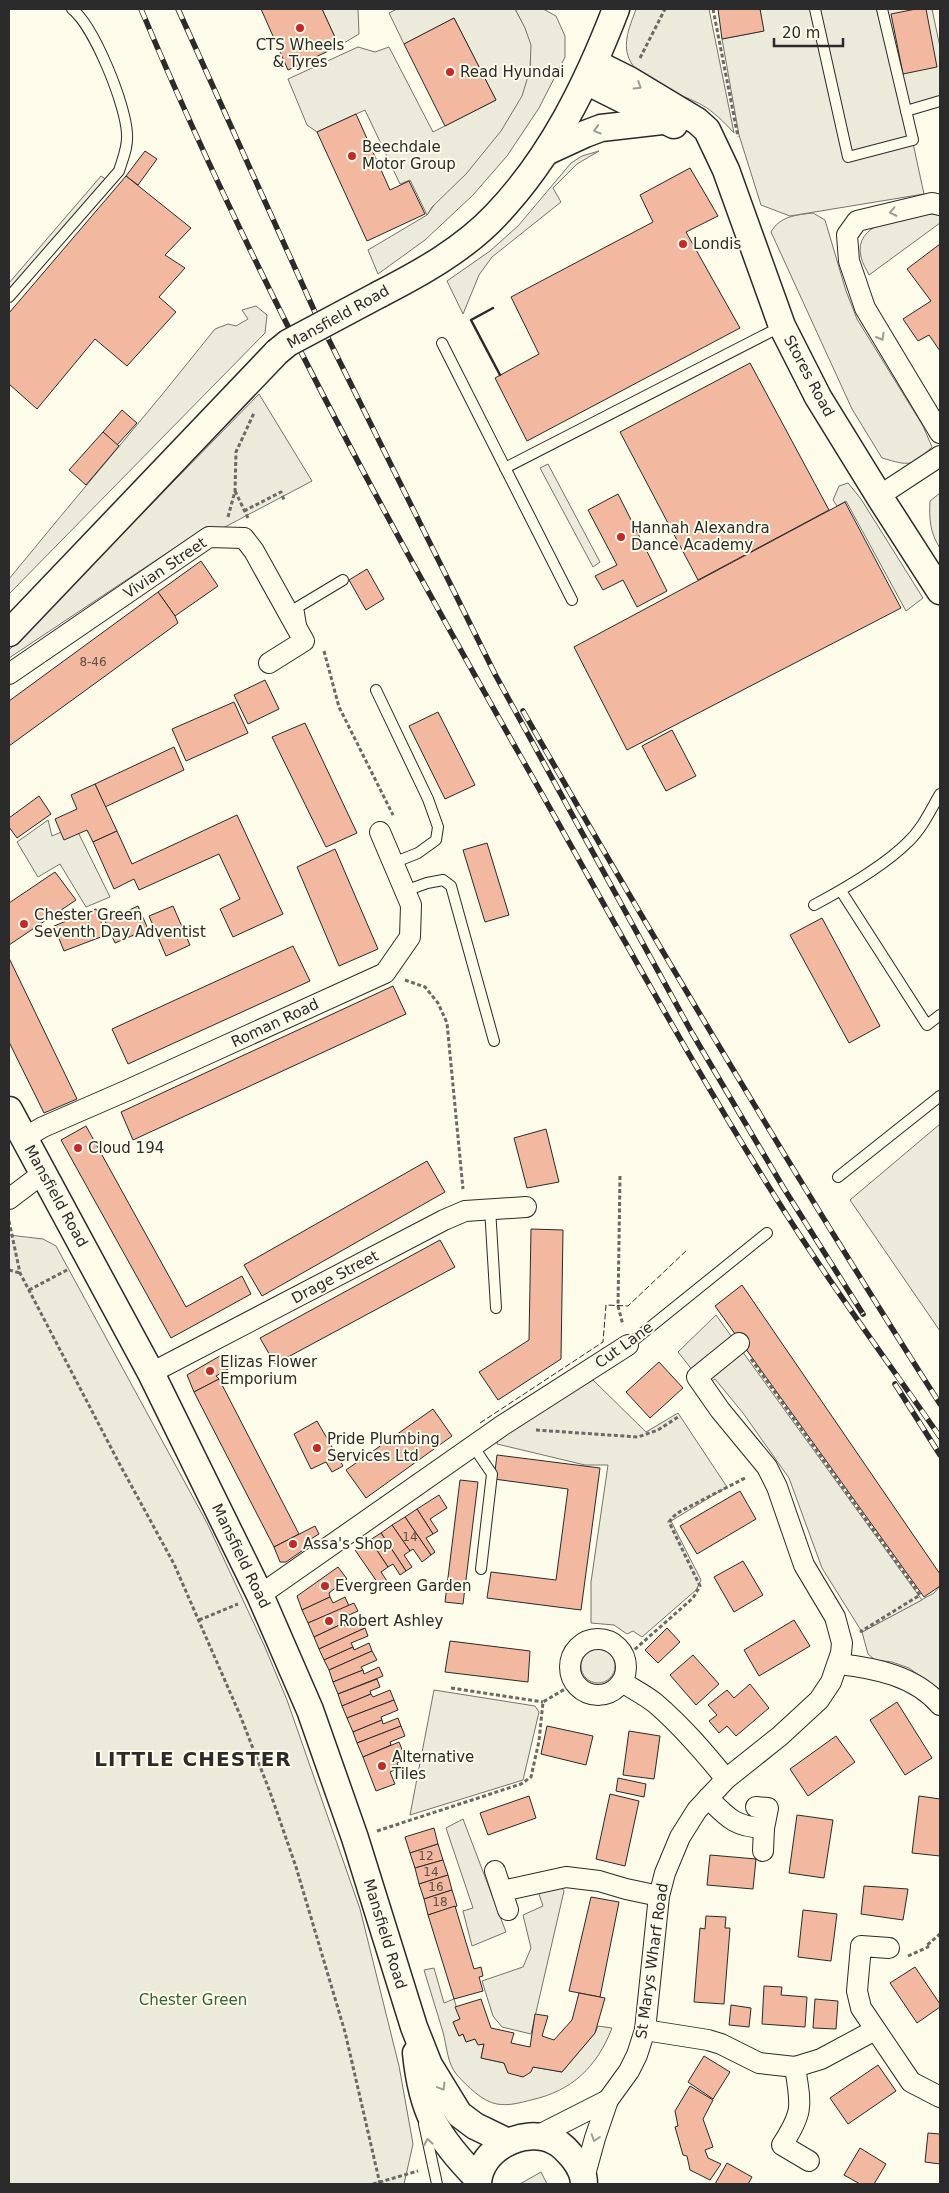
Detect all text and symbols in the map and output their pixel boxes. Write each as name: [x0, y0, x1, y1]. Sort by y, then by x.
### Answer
scale bar: [774, 15, 843, 47]
marker: CTS Wheels & Tyres: [294, 22, 306, 34]
text: 20 m: [782, 24, 820, 42]
place label: CTS Wheels & Tyres: [256, 36, 345, 71]
place label: Read Hyundai: [460, 63, 565, 81]
marker: Read Hyundai: [444, 66, 456, 78]
one-way arrow: [633, 80, 642, 90]
one-way arrow: [593, 124, 601, 135]
place label: Beechdale Motor Group: [362, 138, 456, 173]
marker: Beechdale Motor Group: [346, 150, 358, 162]
one-way arrow: [888, 206, 897, 216]
place label: Londis: [693, 235, 741, 253]
marker: Londis: [677, 238, 689, 250]
street label: Mansfield Road: [284, 281, 392, 353]
one-way arrow: [875, 331, 885, 340]
street label: Stores Road: [780, 332, 838, 420]
place label: Hannah Alexandra Dance Academy: [631, 519, 770, 554]
marker: Hannah Alexandra Dance Academy: [615, 531, 627, 543]
street label: Vivian Street: [120, 534, 210, 602]
house number: 8-46: [79, 655, 107, 669]
place label: Chester Green Seventh Day Adventist: [34, 906, 206, 941]
marker: Chester Green Seventh Day Adventist: [18, 918, 30, 930]
street label: Roman Road: [228, 995, 322, 1051]
place label: Cloud 194: [88, 1139, 164, 1157]
street label: Mansfield Road: [20, 1142, 92, 1250]
marker: Cloud 194: [72, 1142, 84, 1154]
street label: Drage Street: [288, 1246, 382, 1307]
street label: Cut Lane: [592, 1318, 656, 1372]
place label: Elizas Flower Emporium: [220, 1353, 318, 1388]
marker: Elizas Flower Emporium: [204, 1365, 216, 1377]
place label: Pride Plumbing Services Ltd: [327, 1430, 440, 1465]
marker: Pride Plumbing Services Ltd: [311, 1442, 323, 1454]
street label: Mansfield Road: [208, 1501, 274, 1611]
house number: 14: [402, 1530, 418, 1544]
place label: Assa's Shop: [303, 1535, 393, 1553]
marker: Assa's Shop: [287, 1538, 299, 1550]
place label: Evergreen Garden: [335, 1577, 472, 1595]
marker: Evergreen Garden: [319, 1580, 331, 1592]
place label: Robert Ashley: [339, 1612, 443, 1630]
marker: Robert Ashley: [323, 1615, 335, 1627]
district label: LITTLE CHESTER: [94, 1747, 292, 1771]
place label: Alternative Tiles: [391, 1748, 474, 1783]
marker: Alternative Tiles: [376, 1760, 388, 1772]
house number: 12: [418, 1849, 434, 1863]
house number: 14: [423, 1865, 439, 1879]
street label: Mansfield Road: [360, 1877, 410, 1991]
house number: 16: [428, 1880, 444, 1894]
street label: St Marys Wharf Road: [632, 1882, 672, 2040]
house number: 18: [432, 1895, 448, 1909]
park label: Chester Green: [139, 1991, 247, 2009]
one-way arrow: [435, 2082, 445, 2091]
one-way arrow: [590, 2134, 600, 2142]
one-way arrow: [423, 2137, 433, 2146]

